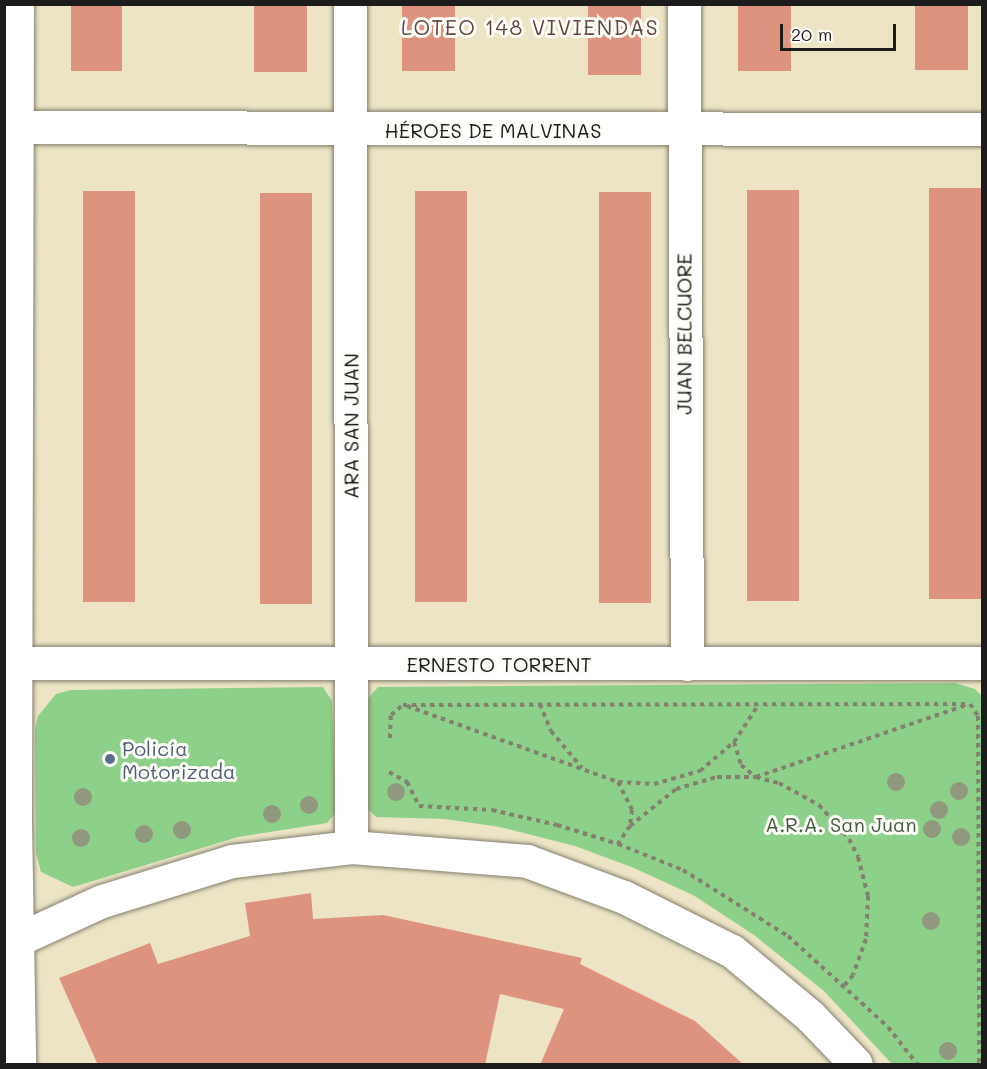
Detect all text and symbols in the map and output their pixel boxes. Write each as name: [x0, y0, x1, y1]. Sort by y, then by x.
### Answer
scale bar: [783, 12, 898, 50]
district label: LOTEO 148 VIVIENDAS: [401, 14, 659, 40]
text: 20 m: [791, 22, 832, 46]
street label: HÉROES DE MALVINAS: [385, 118, 601, 142]
street label: JUAN BELCUORE: [672, 253, 696, 415]
street label: ARA SAN JUAN: [339, 353, 363, 499]
street label: ERNESTO TORRENT: [406, 652, 592, 676]
place label: Policía Motorizada: [122, 736, 235, 783]
marker: Policía Motorizada: [103, 752, 117, 766]
park label: A.R.A. San Juan: [765, 812, 917, 836]

